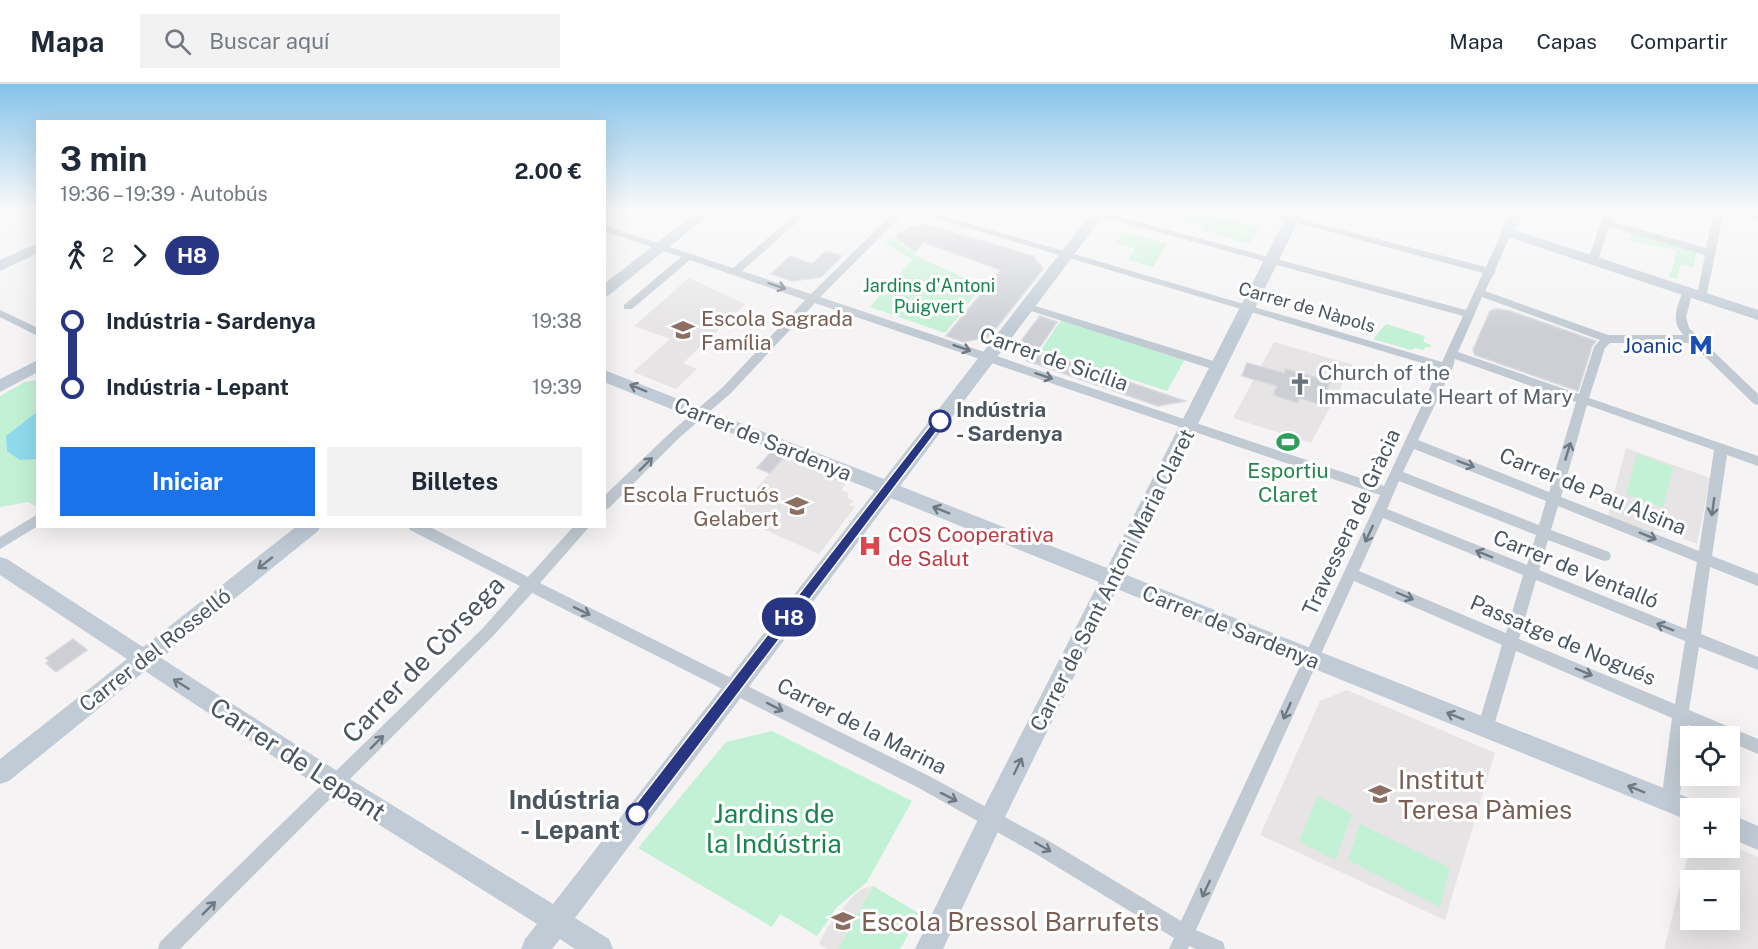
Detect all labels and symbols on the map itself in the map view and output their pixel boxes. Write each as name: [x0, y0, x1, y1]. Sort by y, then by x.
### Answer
park label: Jardins d'Antoni Puigvert: [863, 275, 995, 317]
street label: Carrer de Nàpols: [1236, 277, 1378, 337]
one-way arrow: [767, 281, 786, 292]
place label: Escola Sagrada Família: [701, 306, 853, 355]
school or university icon: Escola Sagrada Família: [670, 317, 696, 343]
street label: Carrer de Sicília: [976, 322, 1132, 396]
metro station icon: Joanic: [1688, 332, 1714, 358]
place label: Joanic: [1623, 333, 1683, 358]
one-way arrow: [952, 344, 971, 355]
place label: Church of the Immaculate Heart of Mary: [1318, 360, 1573, 409]
church icon: Church of the Immaculate Heart of Mary: [1287, 371, 1313, 397]
one-way arrow: [1034, 372, 1053, 383]
one-way arrow: [629, 382, 647, 393]
street label: Carrer de Sardenya: [671, 392, 855, 486]
place label: Indústria - Sardenya: [956, 397, 1063, 446]
marker: Indústria - Sardenya: [929, 410, 951, 432]
street label: Carrer de Sant Antoni Maria Claret: [1025, 425, 1199, 735]
street label: Travessera de Gràcia: [1297, 425, 1405, 619]
sports icon: Esportiu Claret: [1275, 429, 1301, 455]
street label: Carrer de Pau Alsina: [1496, 442, 1690, 540]
one-way arrow: [1563, 442, 1574, 461]
one-way arrow: [639, 456, 653, 471]
place label: Esportiu Claret: [1247, 458, 1329, 507]
one-way arrow: [1456, 459, 1475, 470]
place label: Escola Fructuós Gelabert: [623, 482, 779, 531]
school or university icon: Escola Fructuós Gelabert: [784, 493, 810, 519]
one-way arrow: [1707, 497, 1718, 517]
one-way arrow: [932, 504, 950, 515]
place label: COS Cooperativa de Salut: [888, 522, 1054, 571]
street label: Carrer de Ventalló: [1490, 524, 1662, 614]
one-way arrow: [1363, 525, 1375, 543]
one-way arrow: [1638, 531, 1656, 542]
hospital icon: COS Cooperativa de Salut: [857, 533, 883, 559]
one-way arrow: [1475, 548, 1493, 559]
one-way arrow: [257, 556, 273, 569]
street label: Carrer de Còrsega: [335, 569, 511, 749]
street label: Carrer de Sardenya: [1139, 580, 1323, 674]
street label: Carrer del Rosselló: [74, 583, 236, 717]
street label: Passatge de Nogués: [1466, 590, 1660, 690]
one-way arrow: [1395, 591, 1414, 602]
line badge: H8: [762, 598, 816, 636]
one-way arrow: [572, 606, 590, 618]
one-way arrow: [1656, 621, 1674, 632]
one-way arrow: [1575, 667, 1593, 678]
street label: Carrer de la Marina: [773, 672, 951, 780]
one-way arrow: [173, 677, 190, 689]
street label: Carrer de Lepant: [204, 691, 392, 827]
one-way arrow: [766, 702, 784, 713]
one-way arrow: [1281, 702, 1293, 720]
one-way arrow: [1446, 710, 1465, 721]
one-way arrow: [370, 735, 384, 750]
one-way arrow: [1013, 758, 1024, 776]
place label: Institut Teresa Pàmies: [1398, 764, 1572, 825]
school or university icon: Institut Teresa Pàmies: [1367, 781, 1393, 807]
one-way arrow: [1627, 783, 1646, 794]
place label: Indústria - Lepant: [508, 784, 620, 845]
one-way arrow: [939, 791, 957, 803]
park label: Jardins de la Indústria: [706, 798, 842, 859]
marker: Indústria - Lepant: [626, 803, 648, 825]
one-way arrow: [1034, 842, 1051, 854]
one-way arrow: [1200, 879, 1212, 897]
one-way arrow: [201, 901, 216, 915]
place label: Escola Bressol Barrufets: [861, 906, 1159, 937]
school or university icon: Escola Bressol Barrufets: [830, 908, 856, 934]

